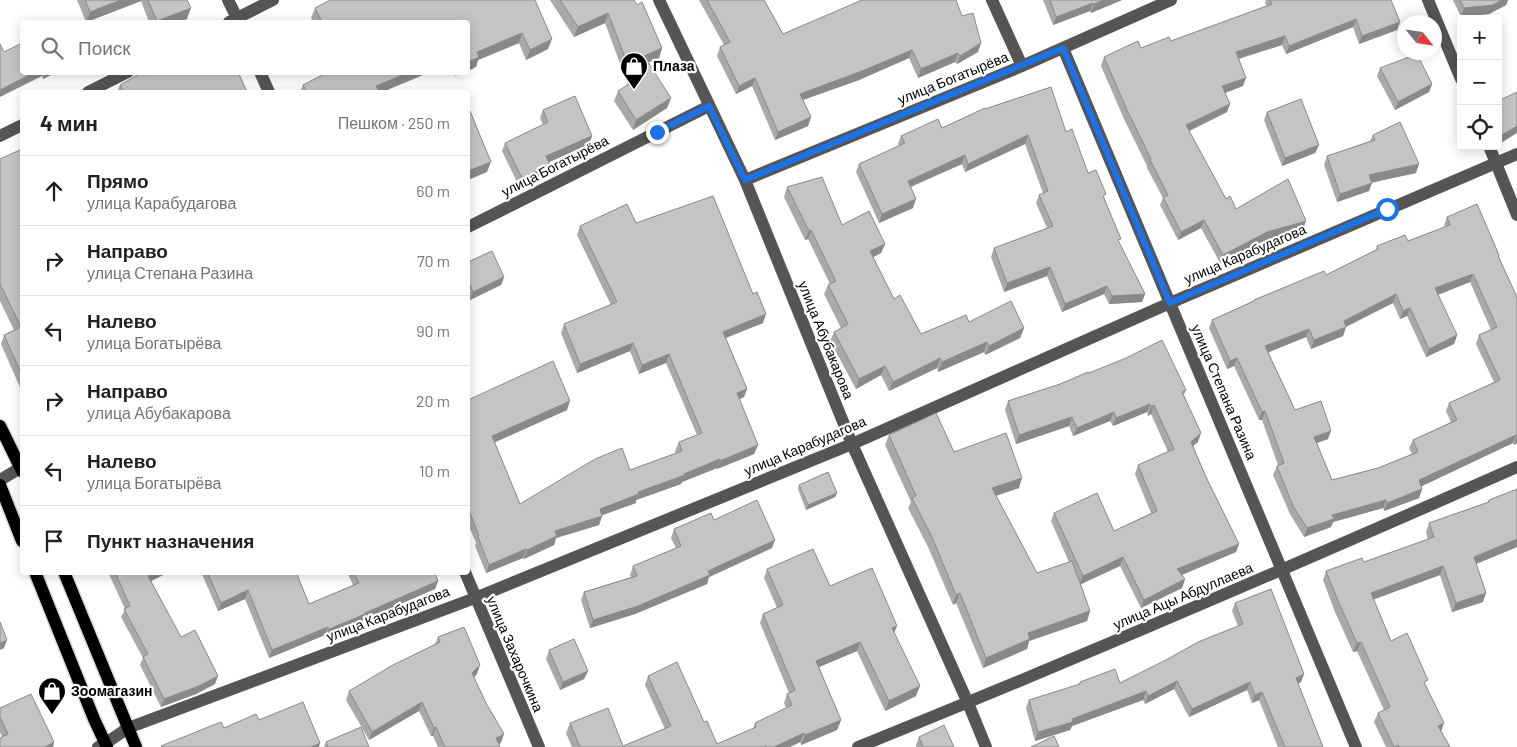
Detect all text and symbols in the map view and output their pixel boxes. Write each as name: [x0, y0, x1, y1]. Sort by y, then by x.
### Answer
north arrow: [1397, 15, 1442, 60]
map controls: [1457, 15, 1502, 150]
button: +: [1457, 15, 1502, 60]
search box: [20, 20, 470, 75]
icon: search: [38, 34, 66, 62]
text: Поиск: [78, 36, 131, 59]
street label: улица Богатырёва: [895, 48, 1011, 107]
shop icon: Плаза: [619, 51, 649, 90]
place label: Плаза: [653, 57, 695, 74]
button: −: [1457, 60, 1502, 105]
button: locate: [1457, 105, 1502, 150]
text: 4 мин: [40, 110, 98, 135]
text: Пешком · 250 m: [338, 113, 450, 132]
route end: [646, 121, 669, 144]
street label: улица Богатырёва: [498, 131, 611, 200]
text: Прямо: [87, 169, 149, 192]
icon: ahead: [40, 177, 68, 205]
text: 60 m: [416, 181, 450, 200]
text: улица Карабудагова: [87, 193, 236, 212]
route start: [1376, 198, 1399, 221]
street label: улица Карабудагова: [1181, 220, 1308, 287]
text: Направо: [87, 239, 168, 262]
icon: right: [40, 247, 68, 275]
text: 70 m: [417, 251, 450, 270]
text: улица Степана Разина: [87, 263, 253, 282]
street label: улица Абубакарова: [795, 278, 858, 402]
text: Налево: [87, 309, 157, 332]
icon: left: [40, 317, 68, 345]
text: 90 m: [416, 321, 450, 340]
street label: улица Степана Разина: [1188, 322, 1261, 462]
text: улица Богатырёва: [87, 333, 221, 352]
text: Направо: [87, 379, 168, 402]
icon: right: [40, 387, 68, 415]
text: 20 m: [416, 391, 450, 410]
text: улица Абубакарова: [87, 403, 231, 422]
street label: улица Карабудагова: [741, 412, 868, 479]
text: Налево: [87, 449, 157, 472]
icon: left: [40, 457, 68, 485]
text: 10 m: [419, 461, 450, 480]
text: улица Богатырёва: [87, 473, 221, 492]
icon: arrive: [40, 527, 68, 555]
text: Пункт назначения: [87, 529, 254, 552]
street label: улица Ацы Абдуллаева: [1110, 558, 1255, 633]
street label: улица Карабудагова: [324, 582, 452, 645]
street label: улица Захарочкина: [483, 593, 548, 714]
shop icon: Зоомагазин: [37, 676, 67, 715]
place label: Зоомагазин: [71, 682, 152, 699]

